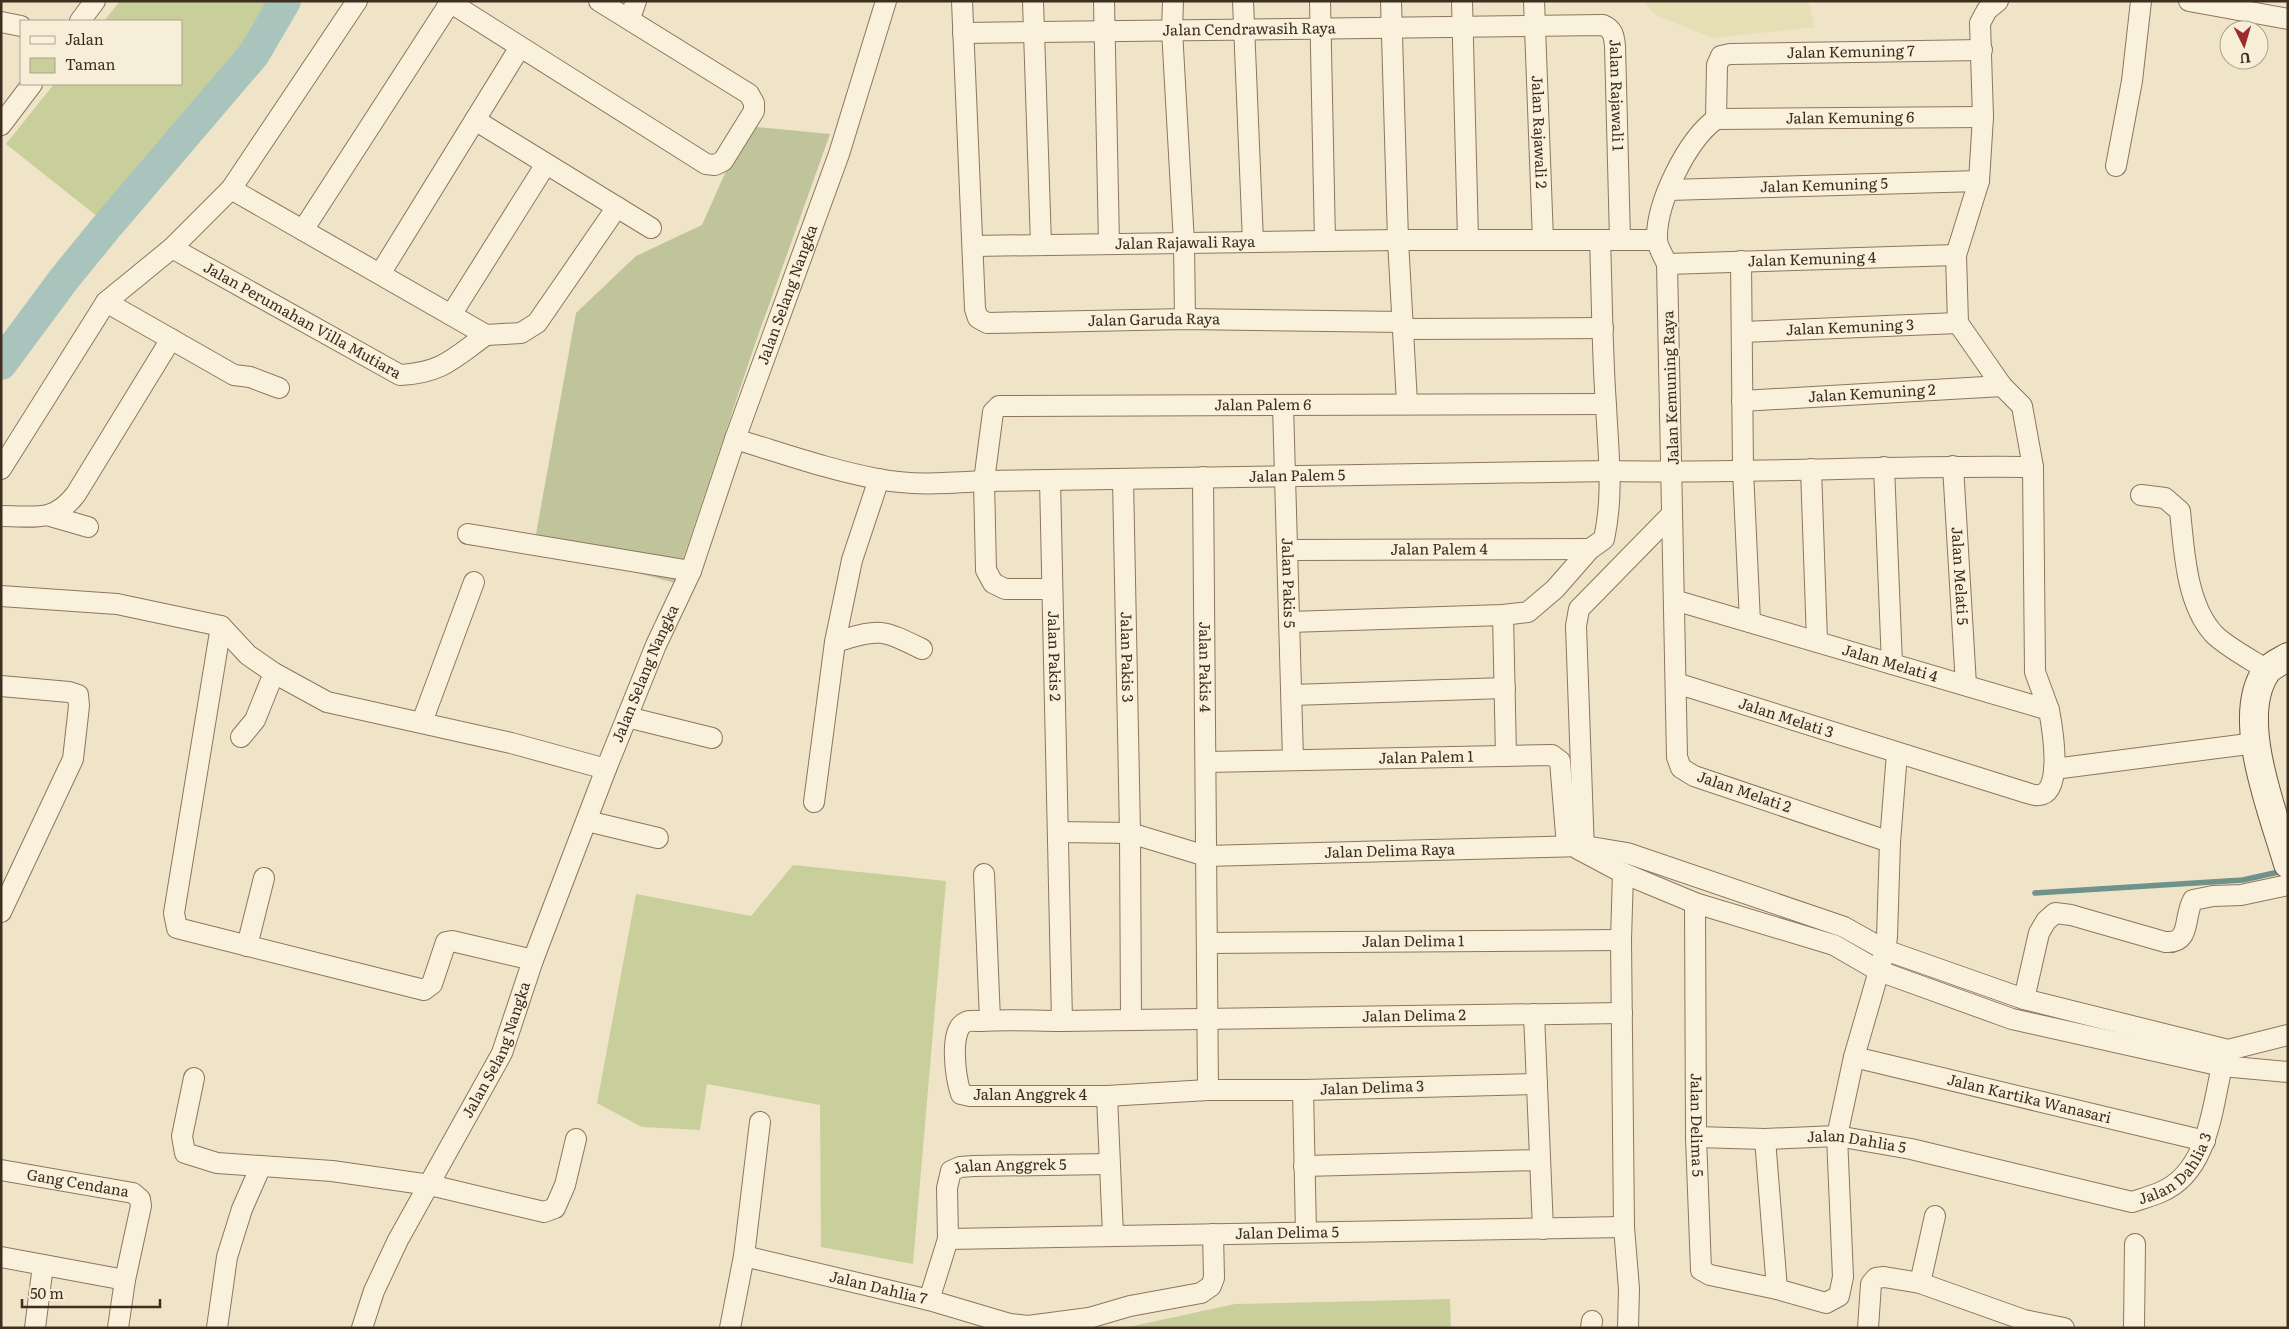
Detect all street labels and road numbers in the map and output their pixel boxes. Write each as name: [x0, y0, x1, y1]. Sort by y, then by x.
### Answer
street label: Jalan Cendrawasih Raya: [1162, 15, 1337, 41]
street label: Jalan Rajawali 1: [1604, 37, 1631, 151]
street label: Jalan Kemuning 7: [1787, 38, 1915, 63]
street label: Jalan Rajawali 2: [1527, 75, 1554, 190]
street label: Jalan Kemuning 6: [1786, 105, 1914, 128]
street label: Jalan Kemuning 5: [1760, 171, 1889, 197]
street label: Jalan Selang Nangka: [750, 220, 823, 368]
street label: Jalan Rajawali Raya: [1114, 229, 1256, 254]
street label: Jalan Kemuning 4: [1747, 244, 1877, 271]
street label: Jalan Perumahan Villa Mutiara: [200, 255, 407, 384]
street label: Jalan Garuda Raya: [1087, 306, 1221, 331]
street label: Jalan Kemuning Raya: [1655, 309, 1684, 466]
street label: Jalan Kemuning 3: [1785, 312, 1915, 340]
street label: Jalan Kemuning 2: [1807, 377, 1937, 407]
street label: Jalan Palem 6: [1214, 392, 1311, 415]
street label: Jalan Palem 5: [1249, 462, 1346, 487]
street label: Jalan Melati 5: [1947, 526, 1975, 626]
street label: Jalan Palem 4: [1390, 536, 1488, 560]
street label: Jalan Pakis 5: [1277, 537, 1302, 629]
street label: Jalan Selang Nangka: [605, 599, 684, 745]
street label: Jalan Pakis 2: [1043, 610, 1068, 702]
street label: Jalan Pakis 3: [1116, 611, 1140, 703]
street label: Jalan Pakis 4: [1194, 621, 1218, 713]
street label: Jalan Melati 4: [1840, 637, 1941, 687]
street label: Jalan Melati 3: [1736, 690, 1837, 743]
street label: Jalan Palem 1: [1378, 744, 1474, 769]
street label: Jalan Melati 2: [1694, 764, 1795, 818]
street label: Jalan Delima Raya: [1324, 836, 1456, 863]
street label: Jalan Delima 1: [1362, 928, 1464, 952]
street label: Jalan Selang Nangka: [455, 977, 535, 1122]
street label: Jalan Delima 2: [1362, 1002, 1467, 1027]
street label: Jalan Kartika Wanasari: [1945, 1067, 2114, 1128]
street label: Jalan Delima 3: [1319, 1073, 1425, 1100]
street label: Jalan Delima 5: [1686, 1073, 1711, 1178]
street label: Jalan Anggrek 4: [973, 1082, 1087, 1105]
street label: Jalan Dahlia 5: [1806, 1123, 1909, 1158]
street label: Jalan Dahlia 3: [2135, 1129, 2216, 1209]
street label: Jalan Anggrek 5: [948, 1152, 1067, 1179]
street label: Gang Cendana: [25, 1162, 132, 1202]
street label: Jalan Delima 5: [1235, 1219, 1340, 1244]
street label: Jalan Dahlia 7: [827, 1264, 930, 1309]

